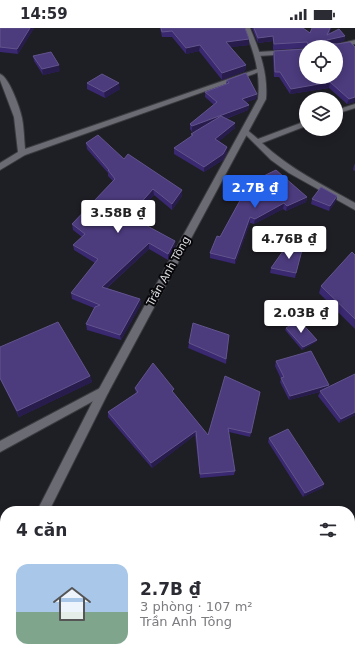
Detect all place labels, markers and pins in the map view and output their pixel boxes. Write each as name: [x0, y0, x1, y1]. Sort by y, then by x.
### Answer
pin: 2.7B ₫: [222, 175, 288, 209]
pin: 3.58B ₫: [81, 200, 155, 234]
pin: 4.76B ₫: [252, 226, 326, 260]
pin: 2.03B ₫: [264, 300, 338, 334]

